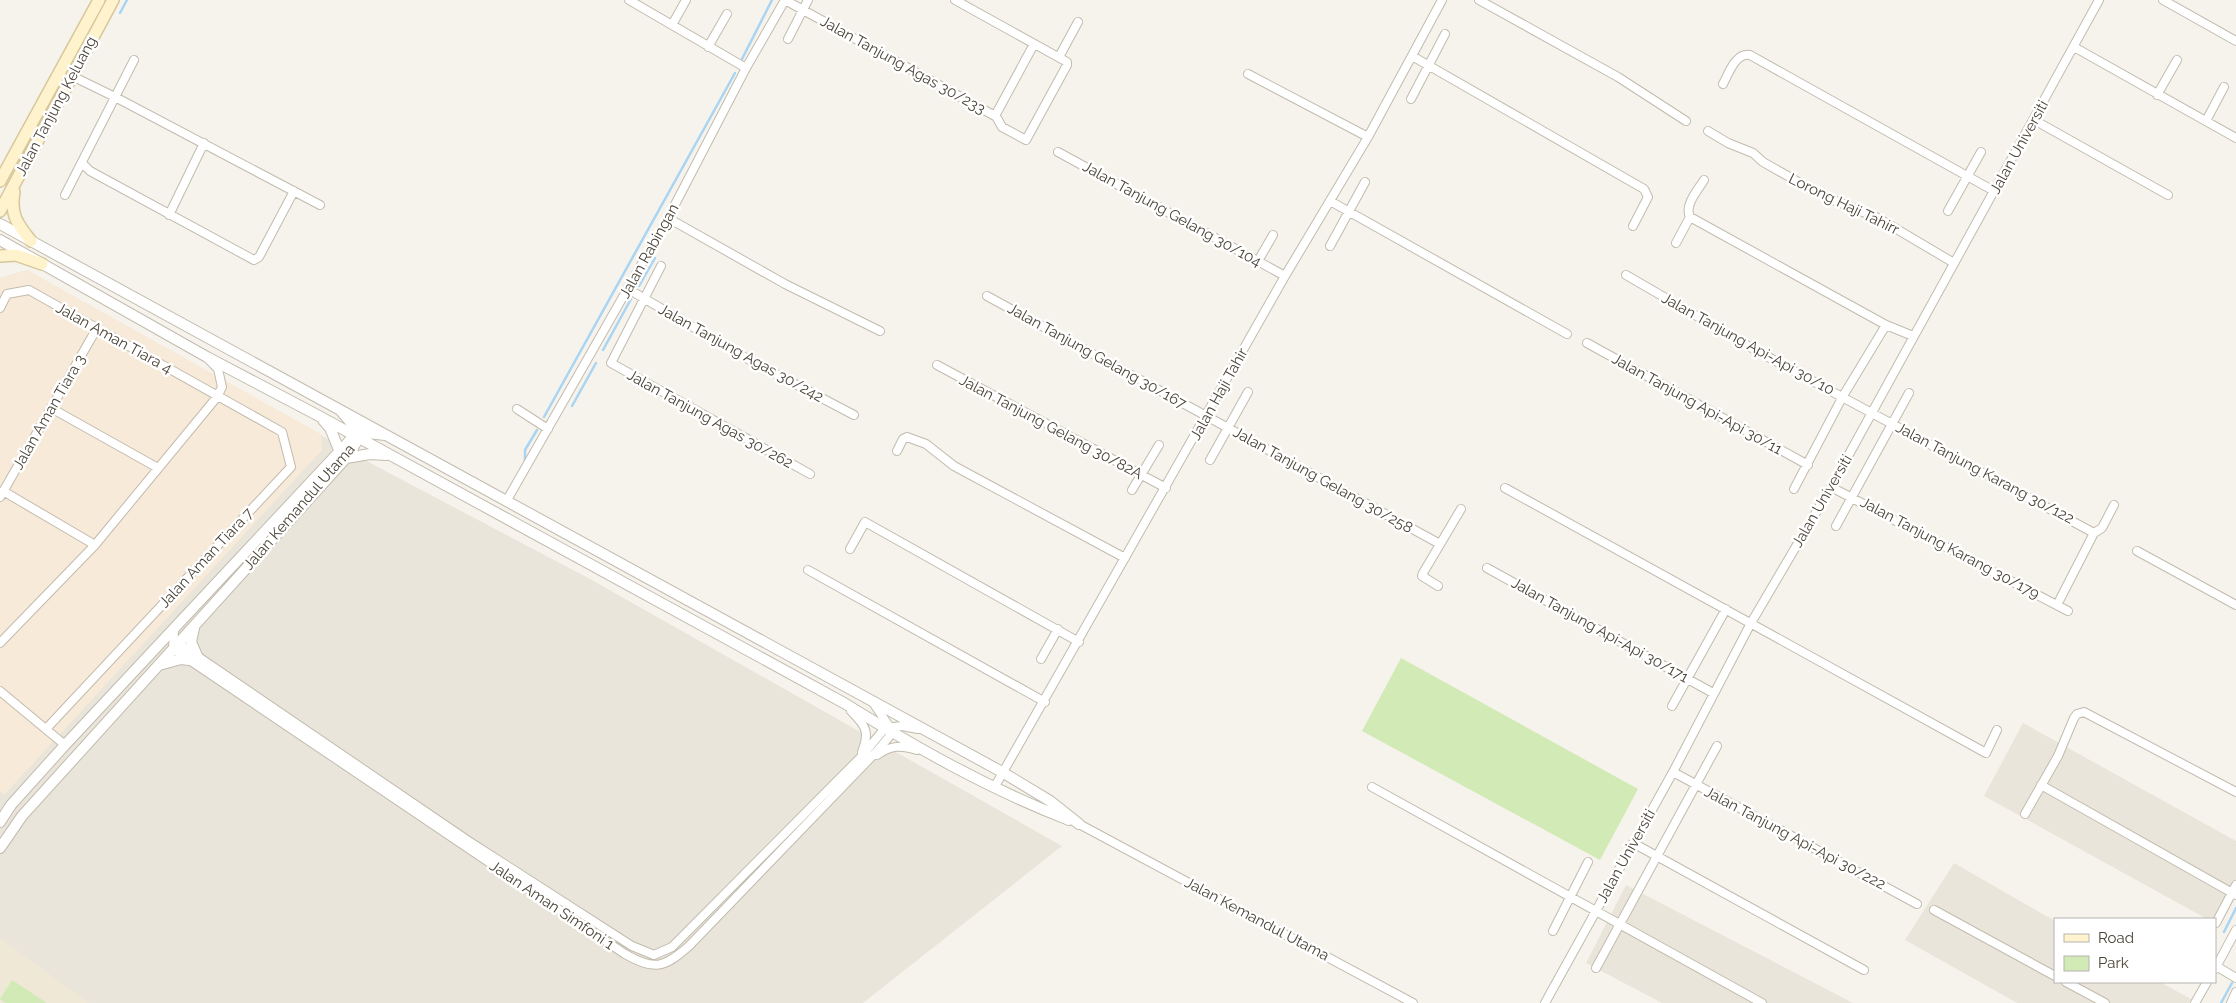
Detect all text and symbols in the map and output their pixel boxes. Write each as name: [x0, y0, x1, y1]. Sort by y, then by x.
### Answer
street label: Jalan Tanjung Agas 30/233: [817, 12, 989, 118]
street label: Jalan Tanjung Keluang: [12, 33, 100, 179]
street label: Jalan Universiti: [1986, 97, 2052, 197]
street label: Jalan Tanjung Gelang 30/104: [1079, 157, 1265, 271]
street label: Lorong Haji Tahirr: [1786, 169, 1903, 239]
street label: Jalan Rabingan: [616, 201, 682, 301]
street label: Jalan Tanjung Api-Api 30/10: [1659, 289, 1837, 399]
street label: Jalan Aman Tiara 4: [53, 299, 175, 377]
street label: Jalan Tanjung Gelang 30/167: [1005, 299, 1189, 413]
street label: Jalan Tanjung Agas 30/242: [655, 300, 827, 406]
street label: Jalan Haji Tahir: [1186, 344, 1252, 443]
street label: Jalan Tanjung Api-Api 30/11: [1609, 350, 1786, 459]
street label: Jalan Aman Tiara 3: [9, 351, 89, 473]
street label: Jalan Tanjung Agas 30/262: [624, 366, 796, 472]
street label: Jalan Tanjung Gelang 30/82A: [956, 371, 1146, 483]
street label: Jalan Tanjung Karang 30/122: [1893, 418, 2077, 528]
street label: Jalan Tanjung Gelang 30/258: [1230, 423, 1416, 537]
street label: Jalan Kemandul Utama: [239, 440, 359, 574]
street label: Jalan Universiti: [1788, 451, 1856, 551]
street label: Jalan Tanjung Karang 30/179: [1857, 493, 2043, 603]
street label: Jalan Aman Tiara 7: [155, 504, 257, 612]
street label: Jalan Tanjung Api-Api 30/171: [1508, 574, 1692, 687]
street label: Jalan Tanjung Api-Api 30/222: [1701, 783, 1889, 894]
street label: Jalan Universiti: [1593, 806, 1659, 906]
street label: Jalan Aman Simfoni 1: [486, 857, 618, 954]
street label: Jalan Kemandul Utama: [1182, 873, 1332, 965]
legend: [2054, 918, 2216, 983]
text: Road: [2098, 929, 2134, 947]
text: Park: [2098, 954, 2129, 972]

